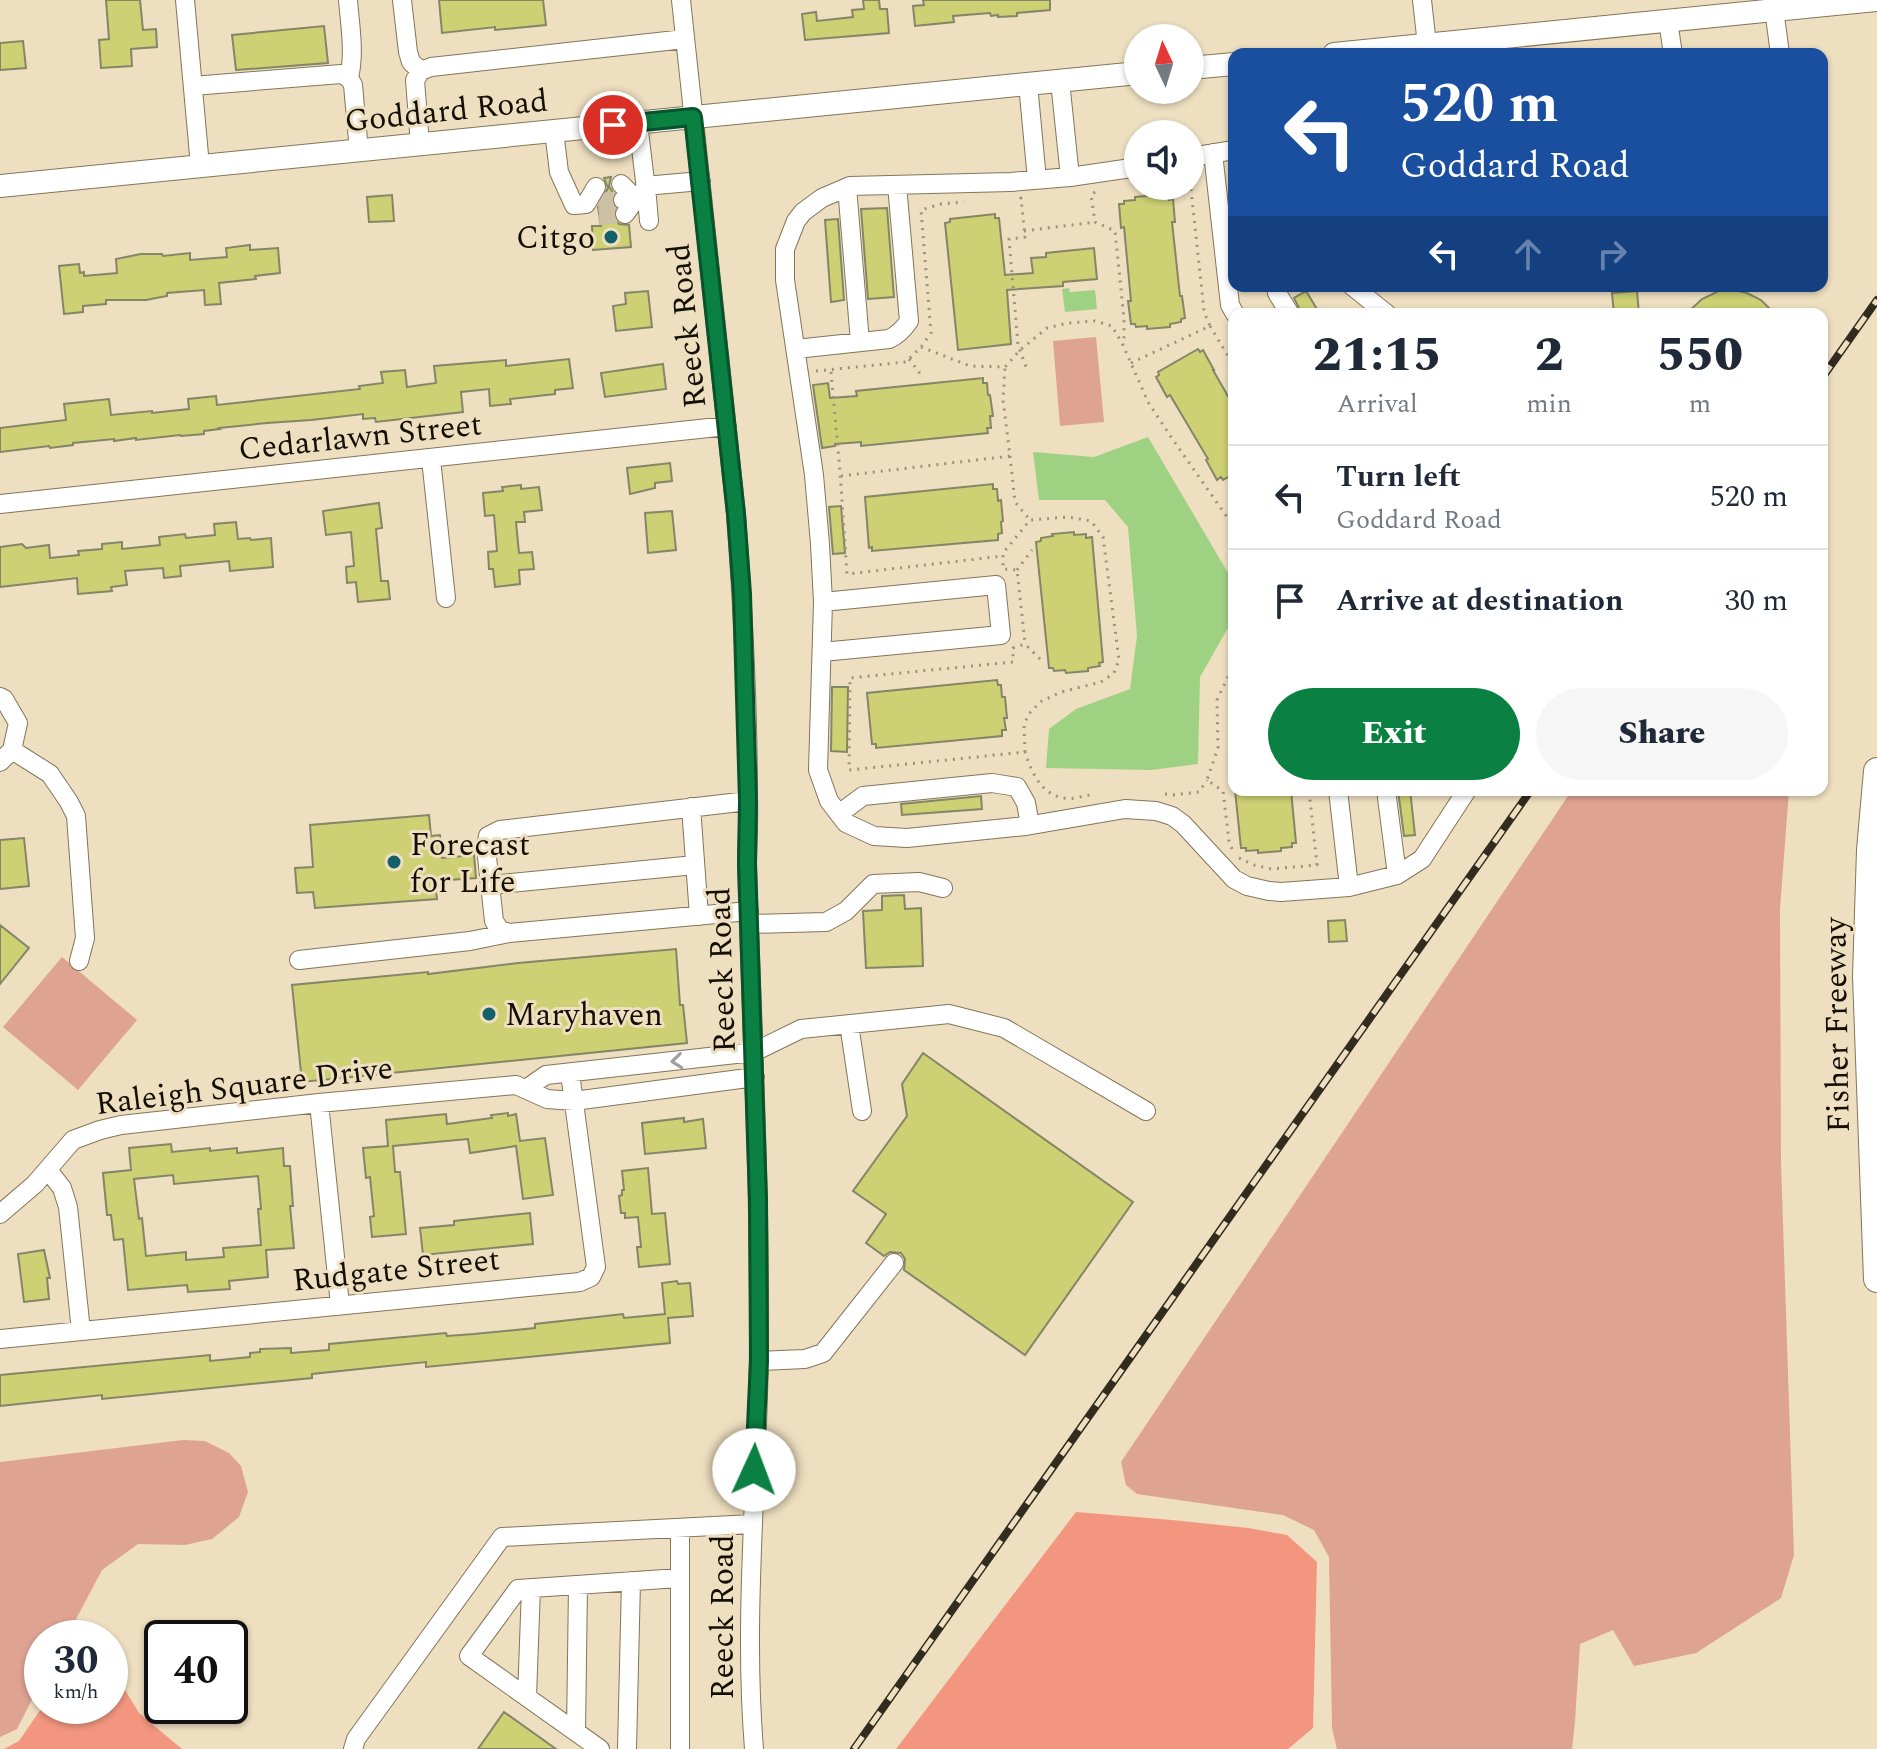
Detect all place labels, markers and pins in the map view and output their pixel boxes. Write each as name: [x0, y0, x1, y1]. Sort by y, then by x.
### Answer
pin: [579, 91, 647, 159]
place label: Citgo: [516, 214, 595, 263]
marker: Citgo: [602, 228, 620, 246]
place label: Forecast for Life: [410, 821, 530, 907]
marker: Forecast for Life: [385, 853, 403, 871]
place label: Maryhaven: [505, 991, 663, 1040]
marker: Maryhaven: [480, 1005, 498, 1023]

